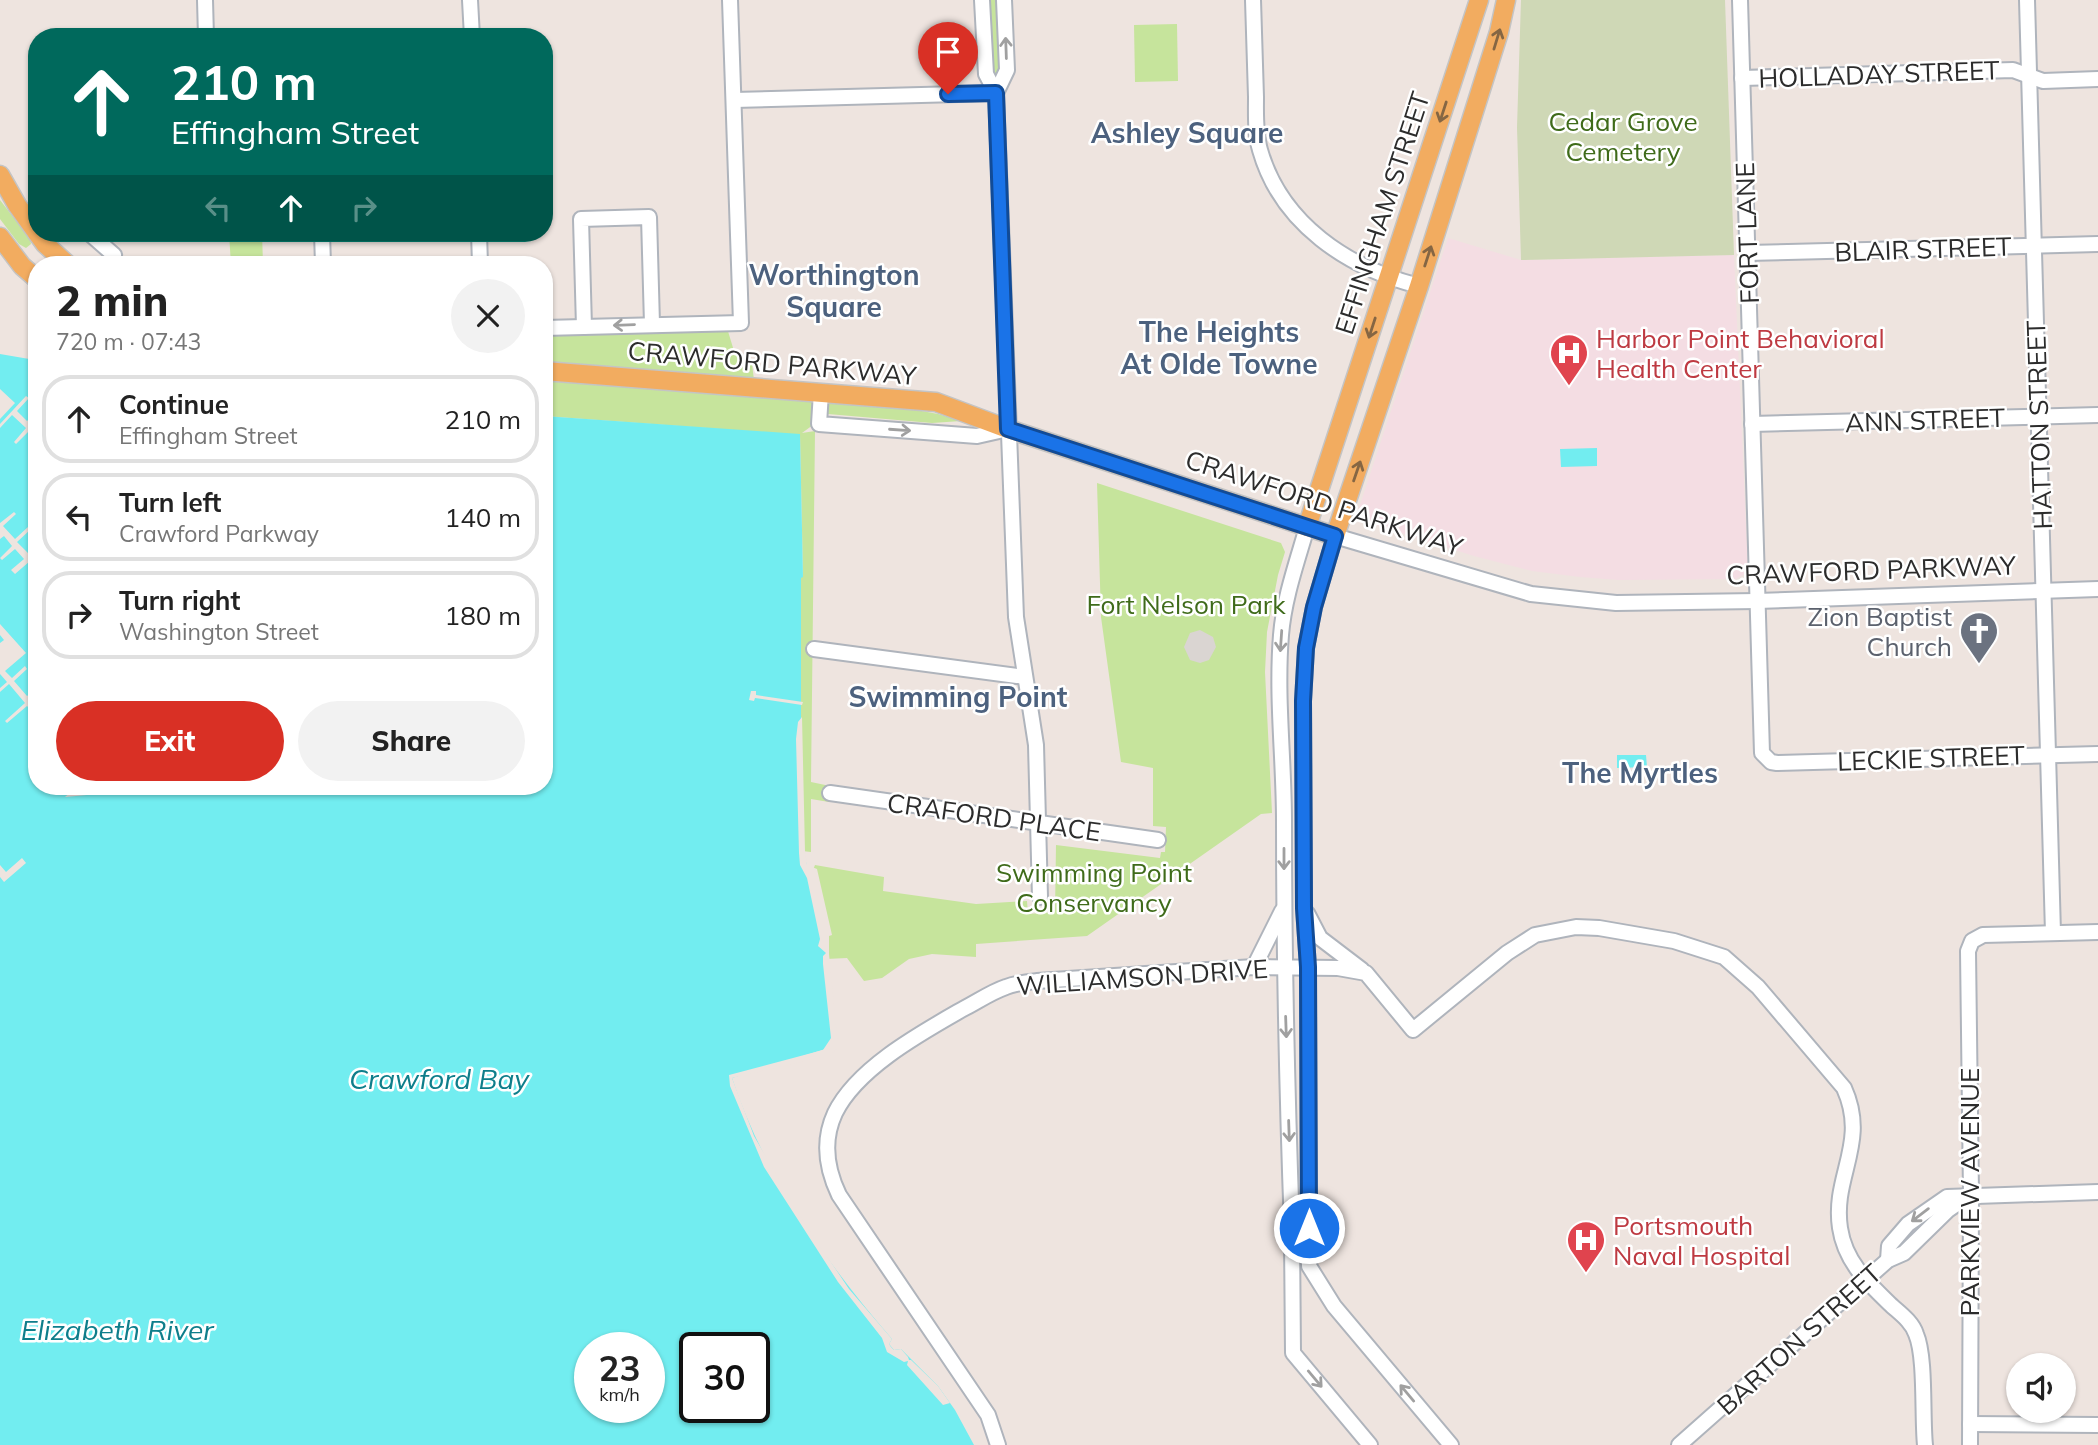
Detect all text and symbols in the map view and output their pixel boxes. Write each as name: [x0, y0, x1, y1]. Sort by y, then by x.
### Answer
pin: [918, 22, 978, 94]
one-way arrow: [1491, 28, 1504, 50]
icon: arrive: [929, 33, 967, 71]
one-way arrow: [999, 36, 1012, 59]
text: 210 m: [171, 51, 317, 112]
street label: HOLLADAY STREET: [1758, 53, 2001, 95]
icon: ahead: [56, 56, 147, 147]
street label: EFFINGHAM STREET: [1327, 87, 1437, 339]
one-way arrow: [1436, 100, 1448, 122]
park label: Cedar Grove Cemetery: [1548, 105, 1698, 168]
text: Effingham Street: [171, 112, 419, 152]
district label: Ashley Square: [1091, 115, 1283, 150]
street label: FORT LANE: [1728, 162, 1766, 304]
icon: left: [199, 189, 237, 227]
icon: ahead: [272, 189, 310, 227]
icon: right: [345, 189, 383, 227]
street label: BLAIR STREET: [1834, 229, 2013, 269]
one-way arrow: [1423, 245, 1436, 267]
district label: Worthington Square: [748, 257, 920, 324]
text: 2 min: [56, 274, 169, 327]
button: close: [451, 279, 525, 353]
district label: The Heights At Olde Towne: [1121, 314, 1317, 381]
one-way arrow: [1365, 317, 1378, 339]
one-way arrow: [613, 319, 636, 332]
street label: HATTON STREET: [2019, 320, 2059, 530]
place label: Harbor Point Behavioral Health Center: [1596, 322, 1885, 385]
text: 720 m · 07:43: [56, 327, 201, 356]
hospital icon: Harbor Point Behavioral Health Center: [1548, 332, 1590, 387]
street label: CRAWFORD PARKWAY: [626, 334, 919, 392]
text: Continue: [119, 388, 229, 421]
icon: ahead: [60, 400, 98, 438]
street label: ANN STREET: [1844, 401, 2006, 439]
text: 210 m: [445, 403, 521, 436]
text: Effingham Street: [119, 421, 297, 450]
one-way arrow: [888, 424, 911, 437]
street label: CRAWFORD PARKWAY: [1181, 443, 1468, 564]
one-way arrow: [1351, 461, 1364, 483]
text: Turn left: [119, 486, 221, 519]
icon: left: [60, 498, 98, 536]
text: 140 m: [445, 501, 521, 534]
text: Crawford Parkway: [119, 519, 319, 548]
street label: CRAWFORD PARKWAY: [1726, 548, 2017, 592]
text: Turn right: [119, 584, 240, 617]
park label: Fort Nelson Park: [1086, 588, 1286, 621]
icon: right: [60, 596, 98, 634]
text: 180 m: [445, 599, 521, 632]
place label: Zion Baptist Church: [1808, 600, 1952, 663]
church icon: Zion Baptist Church: [1958, 610, 2000, 665]
text: Washington Street: [119, 617, 319, 646]
one-way arrow: [1274, 629, 1287, 652]
district label: Swimming Point: [849, 679, 1068, 714]
button: Exit: [56, 701, 284, 781]
button: Share: [298, 701, 525, 781]
street label: LECKIE STREET: [1837, 738, 2026, 778]
district label: The Myrtles: [1562, 755, 1718, 790]
street label: CRAFORD PLACE: [885, 786, 1103, 848]
one-way arrow: [1277, 847, 1291, 870]
park label: Swimming Point Conservancy: [996, 856, 1192, 919]
street label: WILLIAMSON DRIVE: [1015, 952, 1269, 1002]
one-way arrow: [1279, 1015, 1292, 1038]
water label: Crawford Bay: [349, 1061, 530, 1096]
street label: PARKVIEW AVENUE: [1953, 1068, 1986, 1316]
one-way arrow: [1282, 1120, 1295, 1143]
position arrow: [1272, 1191, 1346, 1265]
one-way arrow: [1911, 1208, 1929, 1223]
place label: Portsmouth Naval Hospital: [1613, 1209, 1790, 1272]
hospital icon: Portsmouth Naval Hospital: [1565, 1219, 1607, 1274]
street label: BARTON STREET: [1710, 1256, 1888, 1422]
water label: Elizabeth River: [21, 1312, 215, 1347]
speed limit sign: 30: [679, 1332, 770, 1423]
text: 23: [598, 1346, 641, 1390]
map controls: [2006, 1353, 2076, 1423]
button: sound: [2006, 1353, 2076, 1423]
one-way arrow: [1307, 1369, 1323, 1387]
text: km/h: [599, 1383, 640, 1406]
one-way arrow: [1399, 1384, 1415, 1402]

